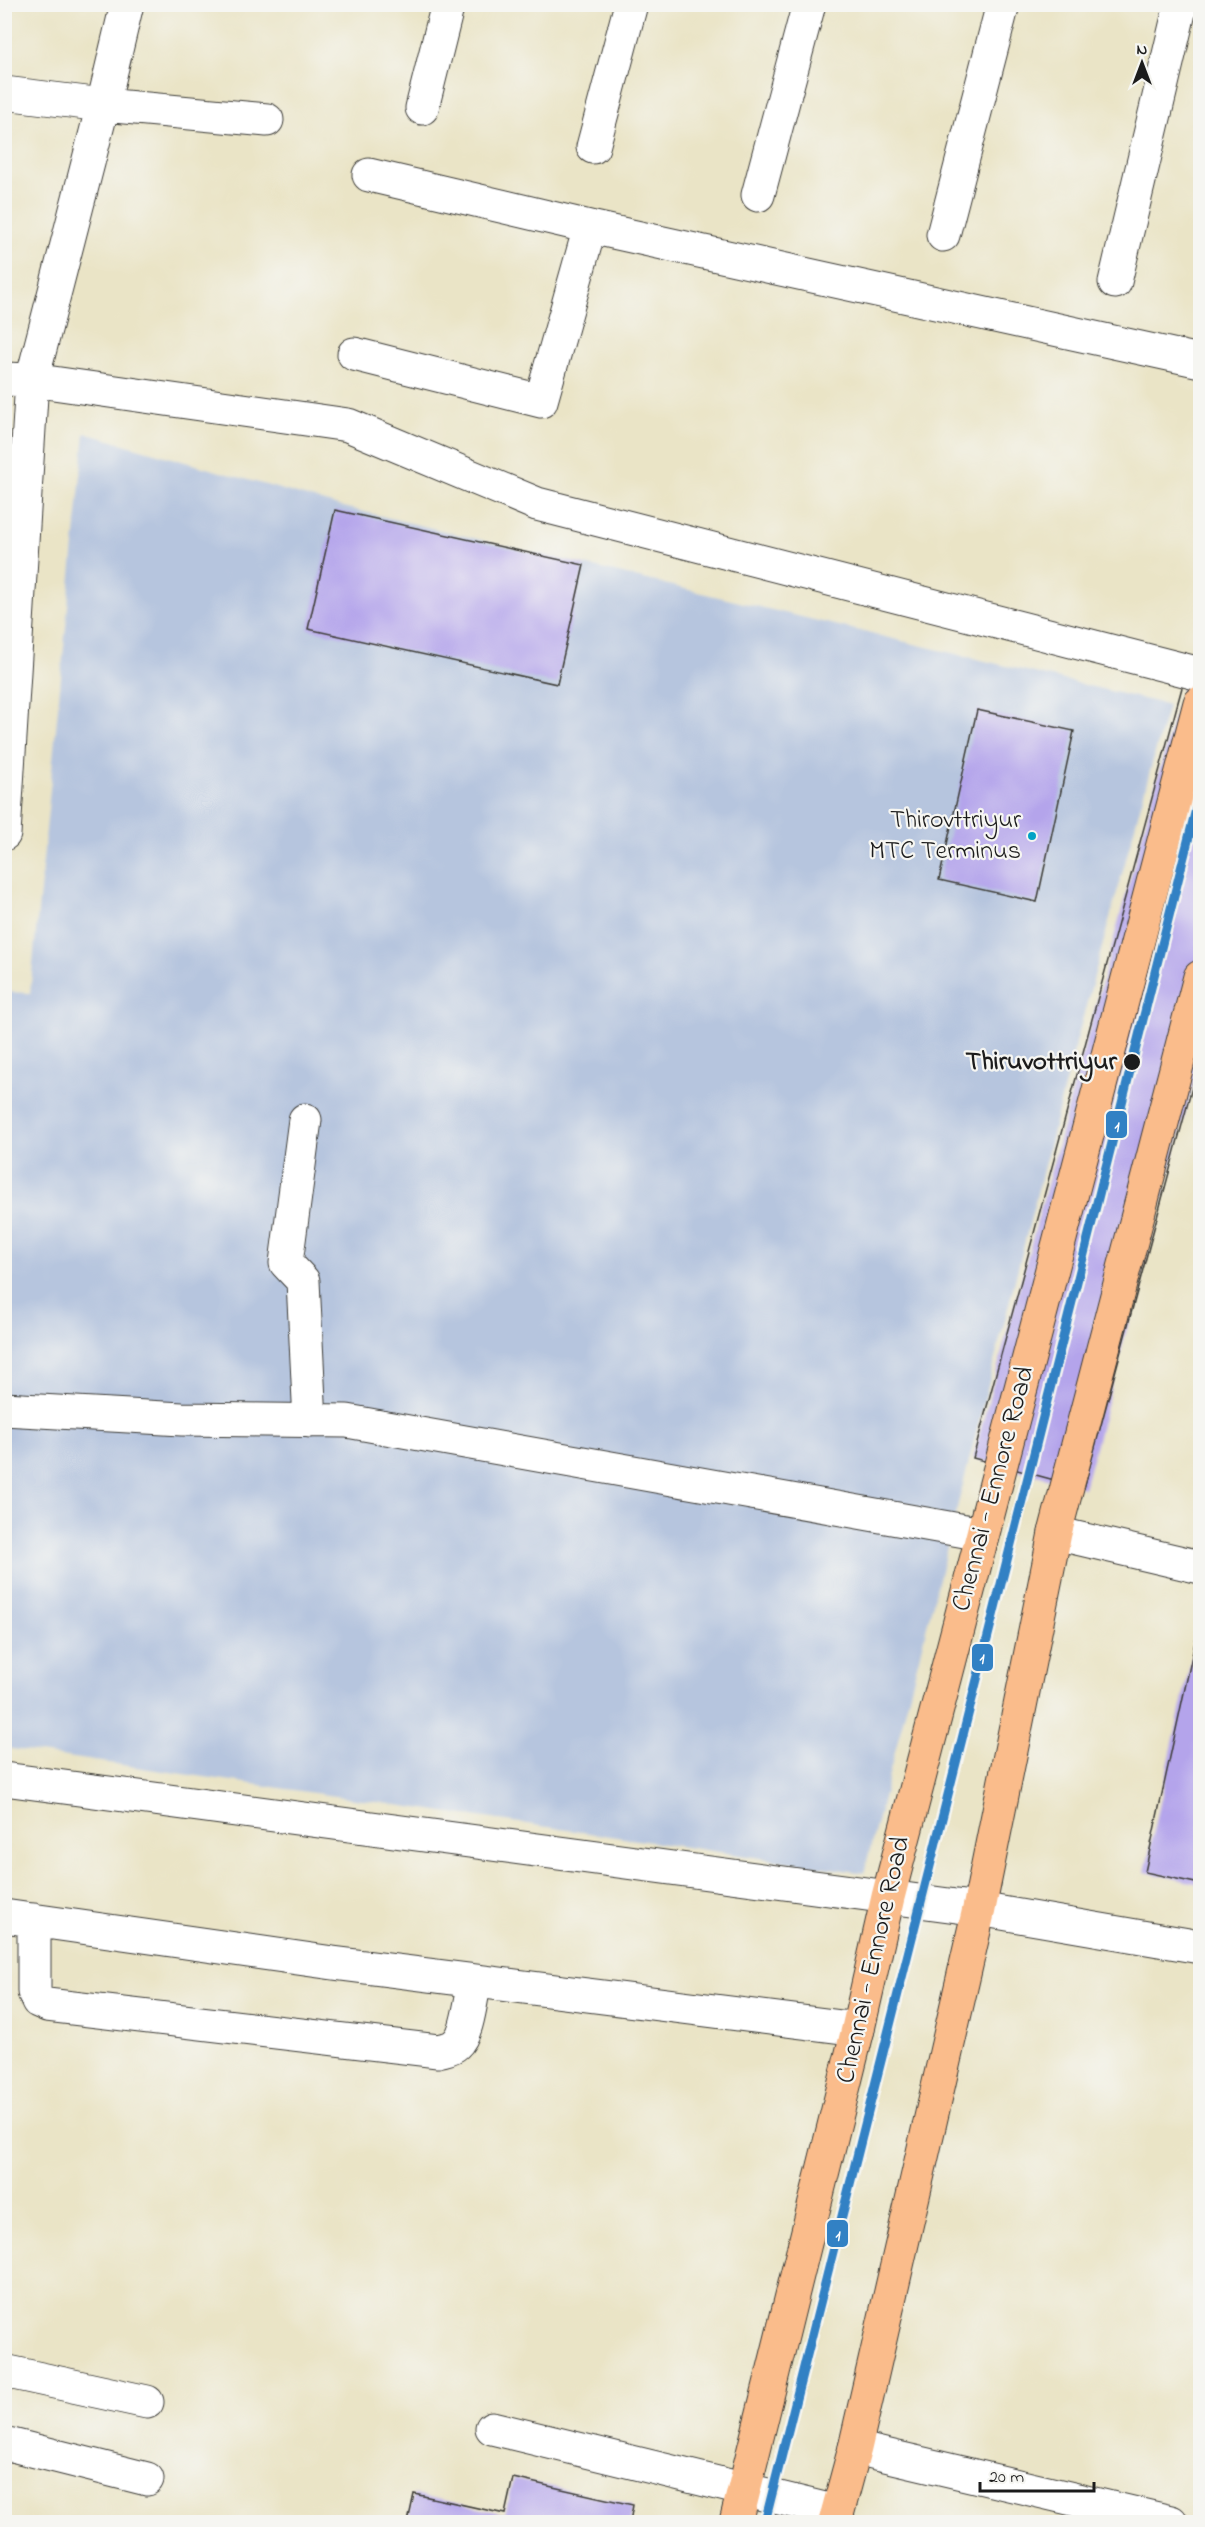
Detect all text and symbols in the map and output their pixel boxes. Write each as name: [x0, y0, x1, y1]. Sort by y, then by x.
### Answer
north arrow: [1112, 33, 1172, 93]
text: N: [1137, 38, 1148, 62]
place label: Thirovttriyur MTC Terminus: [869, 802, 1022, 871]
marker: Thirovttriyur MTC Terminus: [1026, 830, 1038, 842]
place label: Thiruvottriyur: [966, 1043, 1118, 1082]
marker: Thiruvottriyur: [1122, 1052, 1142, 1072]
line badge: 1: [1105, 1110, 1128, 1139]
text: 1: [1114, 1115, 1120, 1139]
street label: Chennai - Ennore Road: [943, 1362, 1045, 1616]
line badge: 1: [971, 1643, 994, 1672]
text: 1: [979, 1647, 985, 1671]
street label: Chennai - Ennore Road: [827, 1833, 921, 2087]
line badge: 1: [826, 2219, 849, 2248]
text: 1: [835, 2224, 841, 2248]
scale bar: [980, 2455, 1094, 2493]
text: 20 m: [989, 2465, 1024, 2491]

